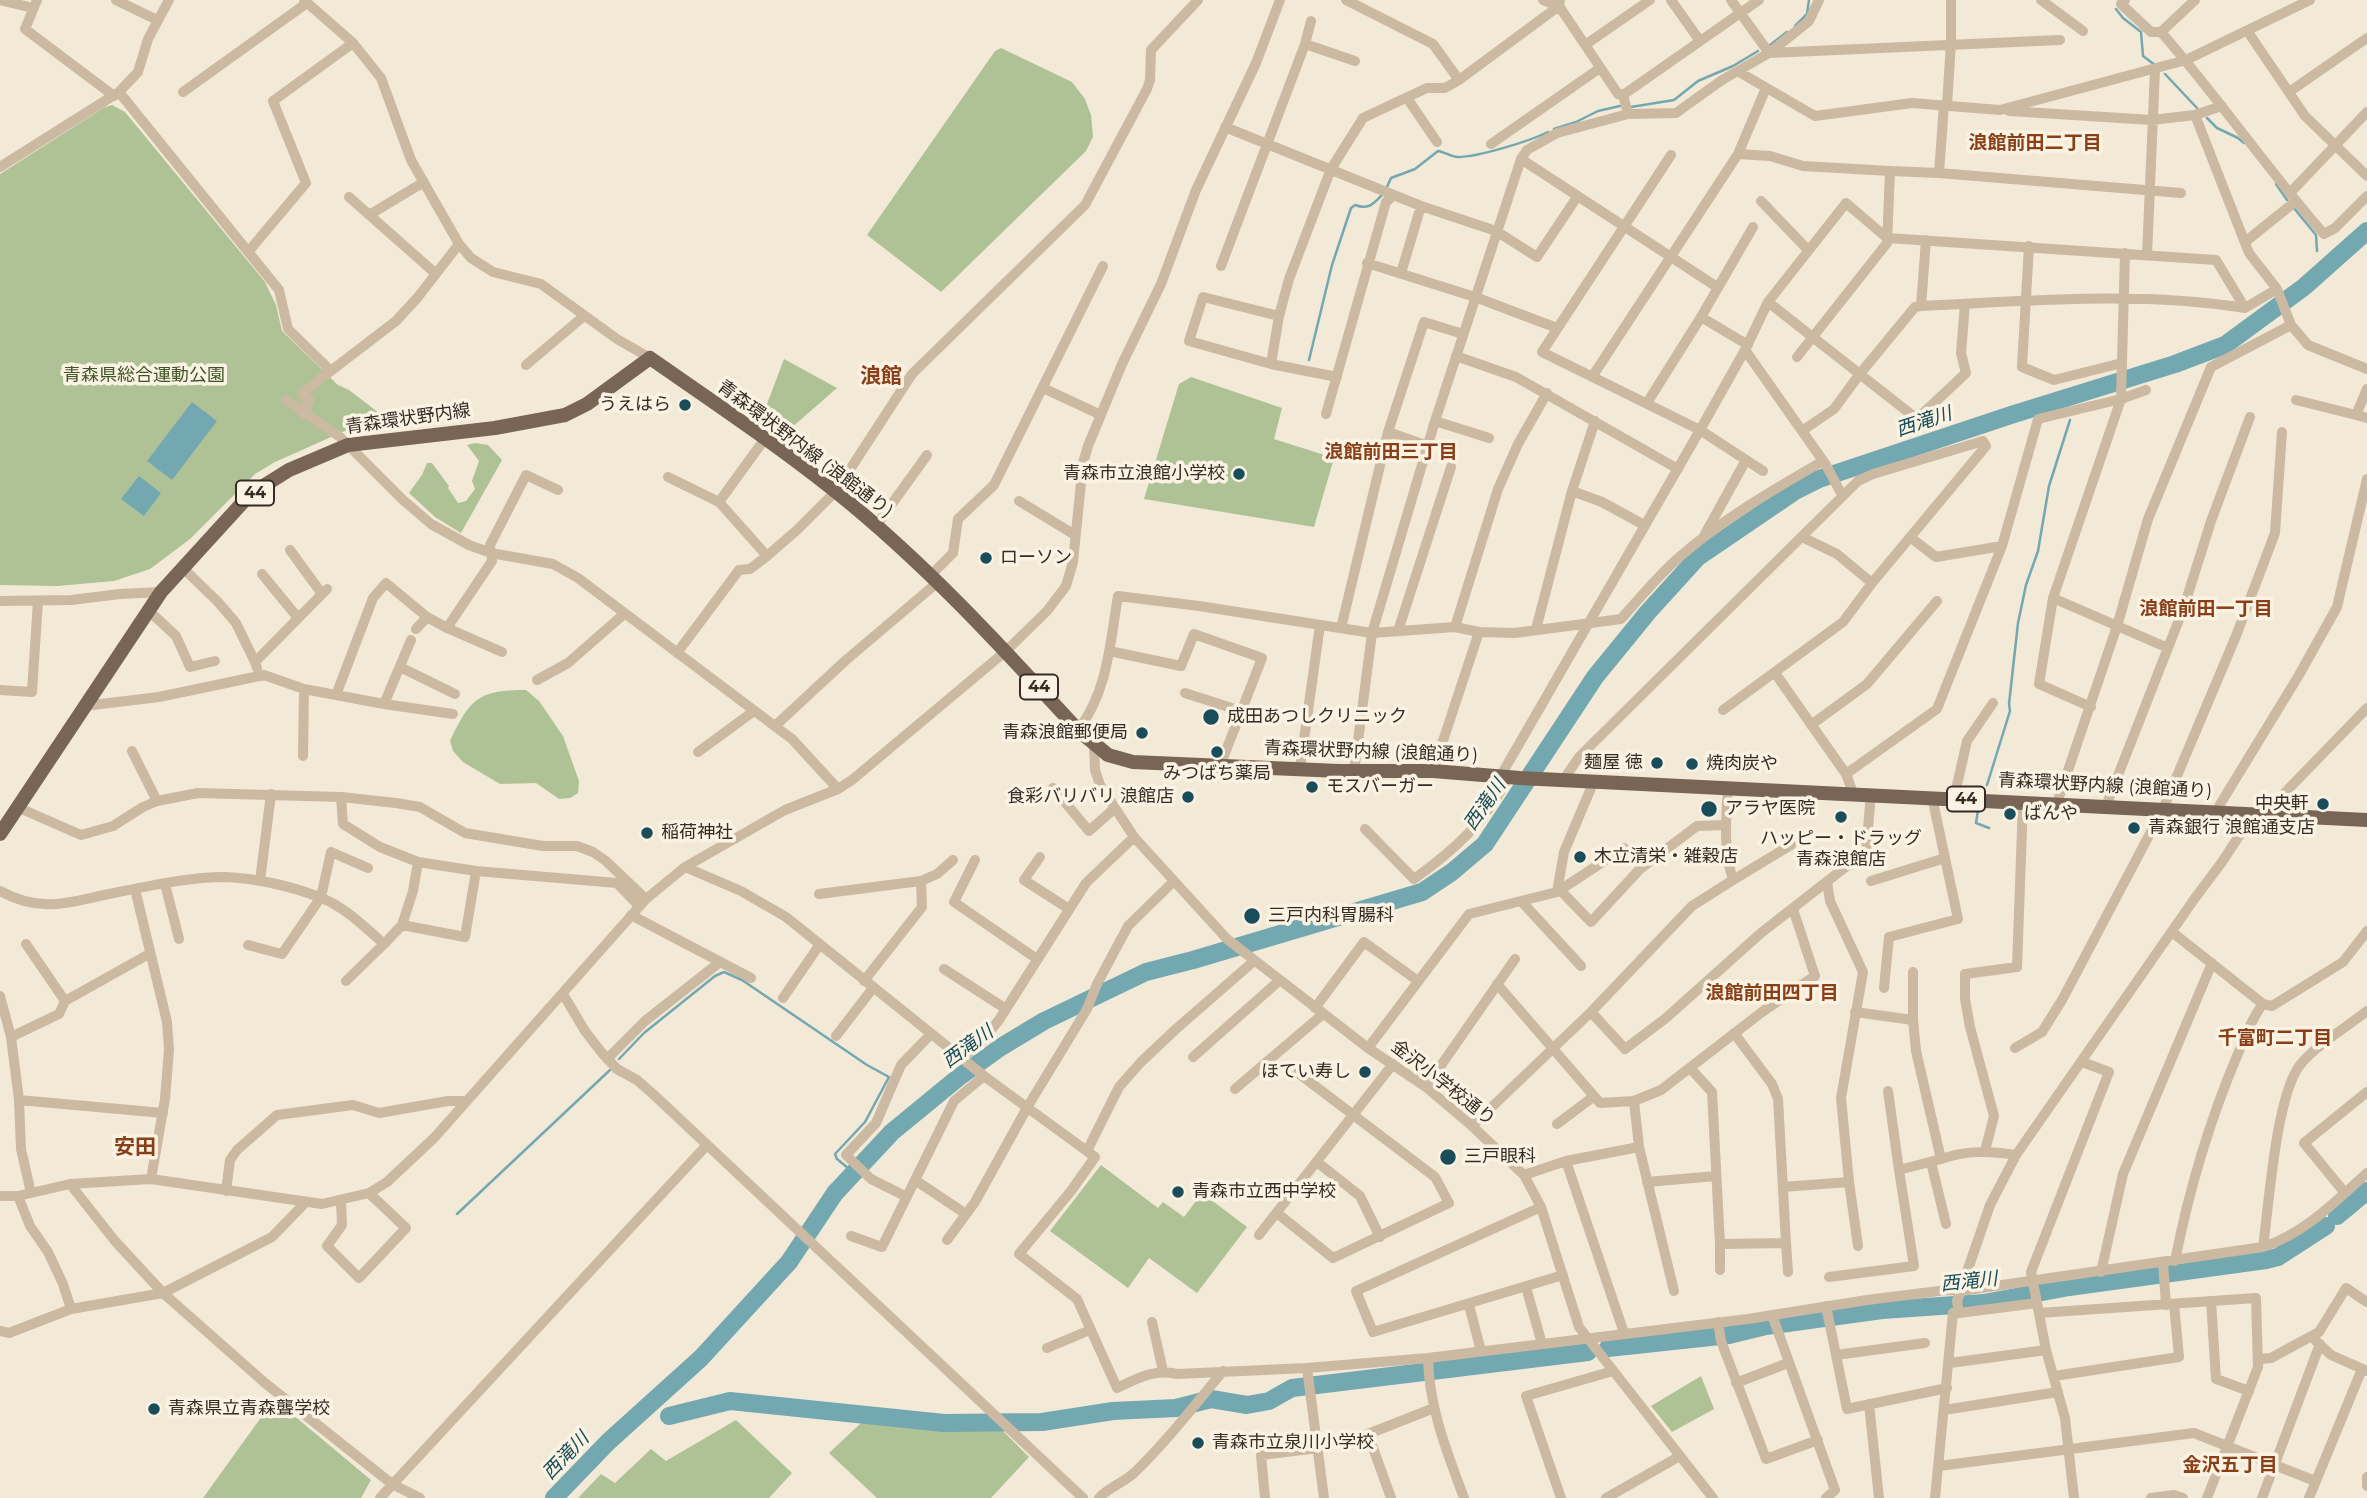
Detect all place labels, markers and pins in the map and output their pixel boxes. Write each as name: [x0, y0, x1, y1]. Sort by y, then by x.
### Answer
place label: うえはら: [599, 394, 671, 416]
marker: うえはら: [677, 397, 693, 413]
place label: 青森市立浪館小学校: [1063, 463, 1225, 485]
marker: 青森市立浪館小学校: [1231, 466, 1247, 482]
place label: ローソン: [1000, 547, 1072, 569]
marker: ローソン: [978, 550, 994, 566]
place label: 成田あつしクリニック: [1227, 706, 1407, 728]
marker: 成田あつしクリニック: [1201, 707, 1221, 727]
place label: 青森浪館郵便局: [1002, 722, 1128, 744]
marker: 青森浪館郵便局: [1134, 725, 1150, 741]
marker: みつばち薬局: [1209, 744, 1225, 760]
place label: 麺屋 徳: [1584, 752, 1643, 774]
place label: 焼肉炭や: [1706, 753, 1778, 775]
marker: 麺屋 徳: [1649, 755, 1665, 771]
marker: 焼肉炭や: [1684, 756, 1700, 772]
place label: みつばち薬局: [1163, 763, 1271, 785]
place label: モスバーガー: [1326, 776, 1434, 798]
marker: モスバーガー: [1304, 779, 1320, 795]
place label: 食彩バリバリ 浪館店: [1007, 786, 1174, 808]
marker: 食彩バリバリ 浪館店: [1180, 789, 1196, 805]
place label: 中央軒: [2255, 793, 2309, 815]
marker: 中央軒: [2315, 796, 2331, 812]
place label: アラヤ医院: [1725, 798, 1815, 820]
marker: アラヤ医院: [1699, 799, 1719, 819]
place label: ばんや: [2024, 803, 2078, 825]
marker: ばんや: [2002, 806, 2018, 822]
marker: ハッピー・ドラッグ 青森浪館店: [1833, 809, 1849, 825]
place label: 青森銀行 浪館通支店: [2148, 817, 2315, 839]
marker: 青森銀行 浪館通支店: [2126, 820, 2142, 836]
place label: 稲荷神社: [661, 822, 733, 844]
marker: 稲荷神社: [639, 825, 655, 841]
place label: ハッピー・ドラッグ 青森浪館店: [1760, 828, 1922, 870]
place label: 木立清栄・雑穀店: [1594, 846, 1738, 868]
marker: 木立清栄・雑穀店: [1572, 849, 1588, 865]
place label: 三戸内科胃腸科: [1268, 905, 1394, 927]
marker: 三戸内科胃腸科: [1242, 906, 1262, 926]
place label: ほてい寿し: [1261, 1061, 1351, 1083]
marker: ほてい寿し: [1357, 1064, 1373, 1080]
place label: 三戸眼科: [1464, 1146, 1536, 1168]
marker: 三戸眼科: [1438, 1147, 1458, 1167]
place label: 青森市立西中学校: [1192, 1181, 1336, 1203]
marker: 青森市立西中学校: [1170, 1184, 1186, 1200]
place label: 青森県立青森聾学校: [168, 1398, 330, 1420]
marker: 青森県立青森聾学校: [146, 1401, 162, 1417]
place label: 青森市立泉川小学校: [1212, 1432, 1374, 1454]
marker: 青森市立泉川小学校: [1190, 1435, 1206, 1451]

